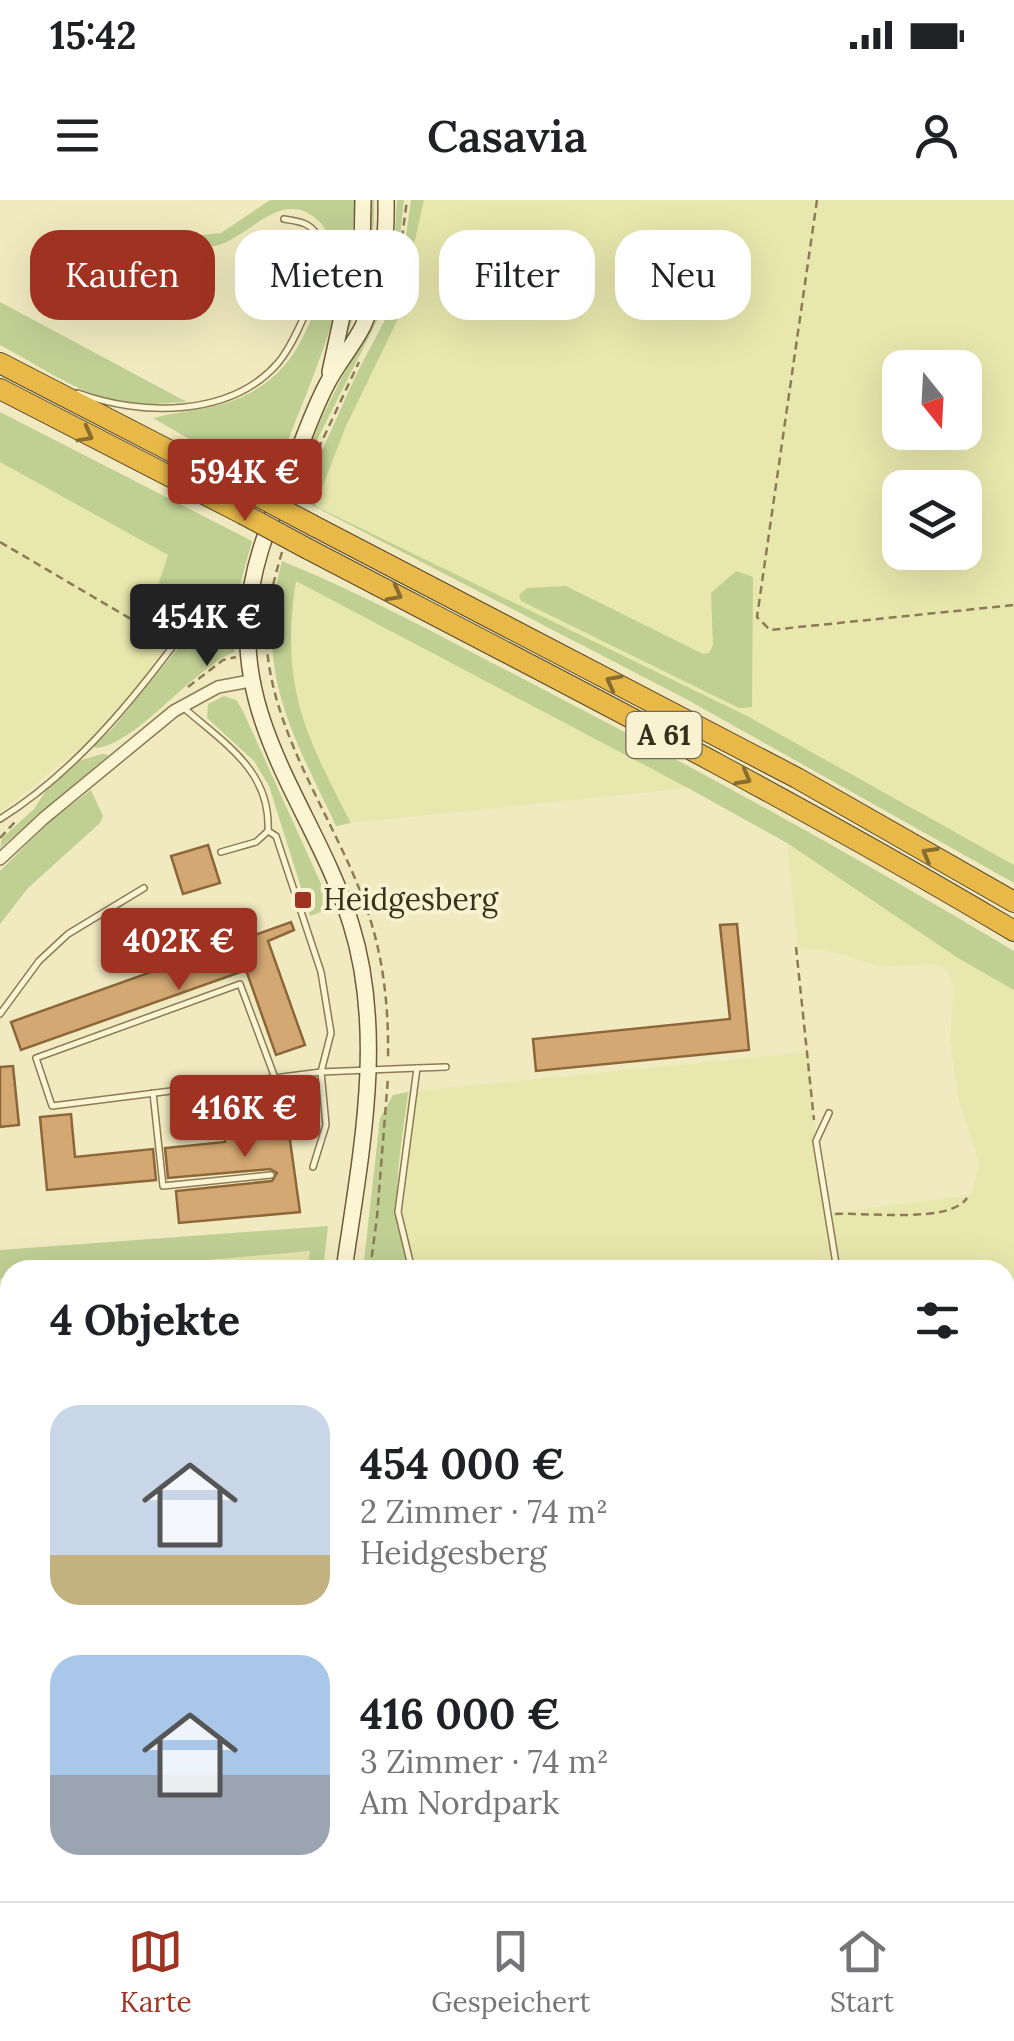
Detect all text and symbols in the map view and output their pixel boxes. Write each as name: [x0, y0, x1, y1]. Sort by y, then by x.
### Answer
text: 15:42: [50, 11, 137, 59]
text: Casavia: [427, 107, 587, 164]
icon: menu: [50, 108, 105, 163]
icon: person: [909, 108, 964, 163]
chip: Kaufen: [30, 230, 215, 320]
chip: Mieten: [235, 230, 419, 320]
chip: Filter: [439, 230, 595, 320]
chip: Neu: [615, 230, 751, 320]
north arrow: [882, 350, 982, 450]
map controls: [882, 350, 982, 570]
one-way arrow: [75, 423, 93, 442]
pin: 594K €: [164, 439, 326, 524]
text: 594K €: [190, 451, 300, 492]
button: layers: [882, 470, 982, 570]
one-way arrow: [384, 582, 402, 601]
pin: 454K €: [126, 584, 288, 669]
text: 454K €: [152, 596, 262, 637]
one-way arrow: [606, 675, 624, 694]
road number: A 61: [626, 712, 702, 758]
one-way arrow: [733, 766, 752, 785]
one-way arrow: [922, 846, 940, 866]
place label: Heidgesberg: [323, 880, 500, 919]
marker: Heidgesberg: [292, 889, 314, 911]
pin: 402K €: [98, 908, 260, 993]
text: 402K €: [123, 920, 235, 961]
pin: 416K €: [164, 1075, 326, 1160]
text: 416K €: [192, 1087, 298, 1128]
text: 4 Objekte: [50, 1293, 240, 1347]
icon: filters: [910, 1293, 965, 1348]
text: 454 000 €: [360, 1437, 565, 1491]
icon: home: [130, 1445, 250, 1565]
text: 2 Zimmer · 74 m²: [360, 1491, 608, 1532]
text: Heidgesberg: [360, 1532, 547, 1573]
text: 416 000 €: [360, 1687, 560, 1741]
icon: home: [130, 1695, 250, 1815]
text: 3 Zimmer · 74 m²: [360, 1741, 609, 1782]
text: Am Nordpark: [360, 1782, 559, 1823]
tab: Karte: [120, 1924, 192, 2020]
tab: Gespeichert: [431, 1924, 590, 2020]
tab: Start: [830, 1924, 894, 2020]

